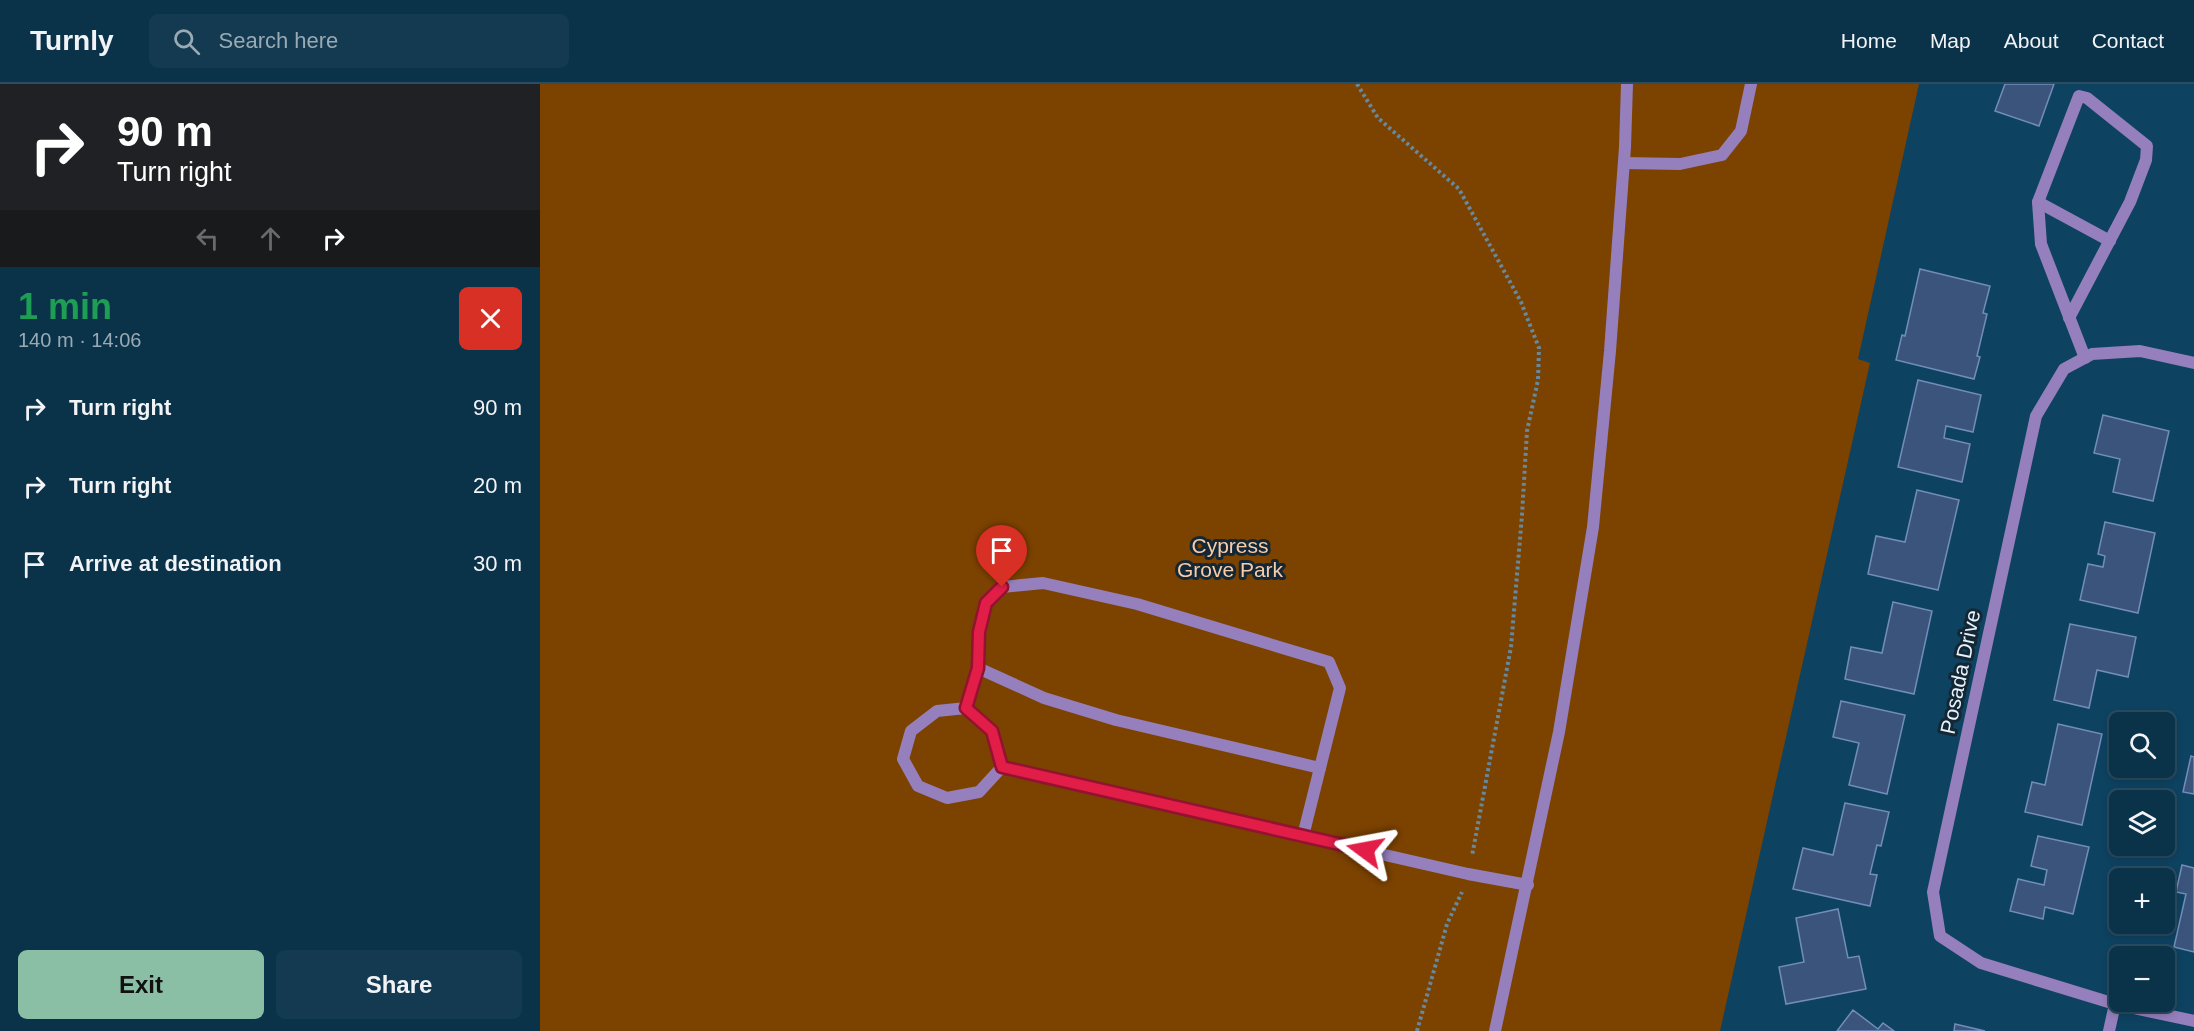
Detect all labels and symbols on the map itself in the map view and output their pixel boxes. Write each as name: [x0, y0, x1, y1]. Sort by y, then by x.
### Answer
pin: [976, 525, 1027, 587]
park label: Cypress Grove Park: [1177, 534, 1284, 581]
street label: Posada Drive: [1936, 608, 1984, 736]
position arrow: [1333, 818, 1397, 882]

